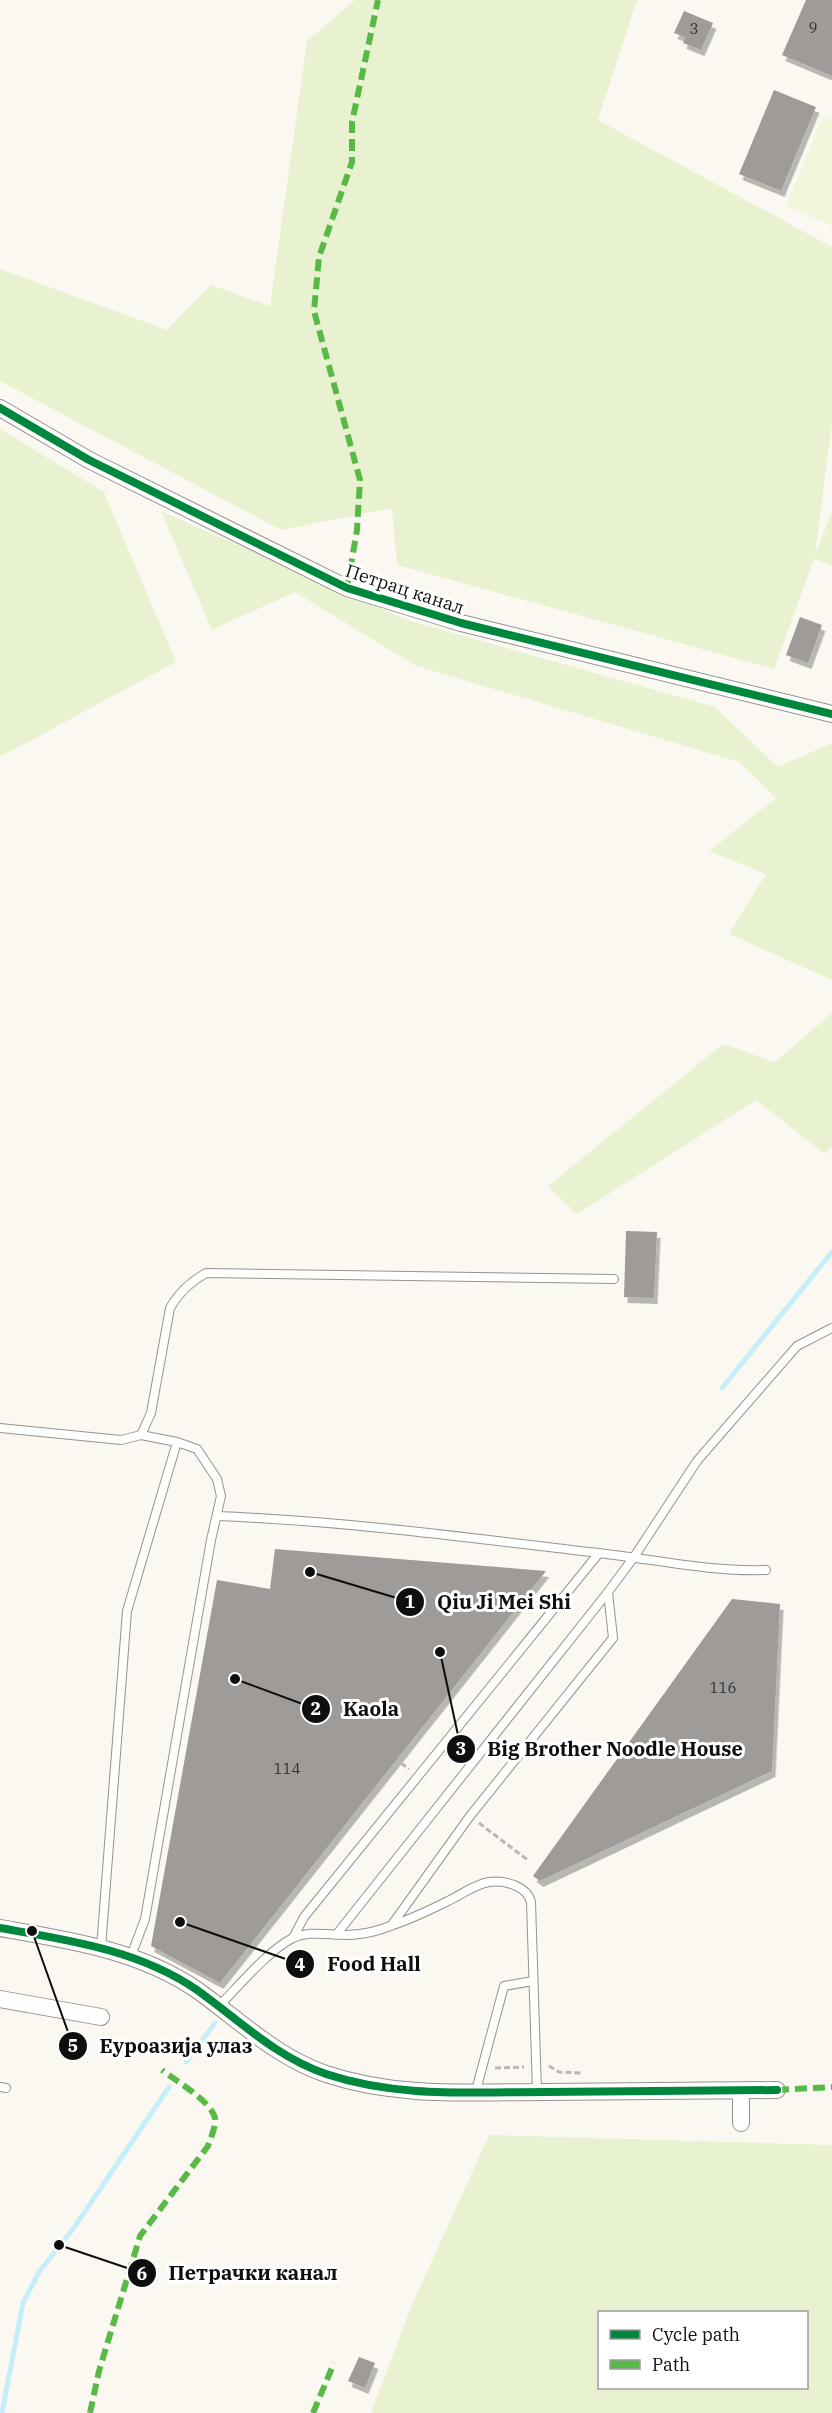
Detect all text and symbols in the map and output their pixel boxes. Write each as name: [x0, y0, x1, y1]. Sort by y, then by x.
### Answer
house number: 9: [808, 18, 818, 37]
house number: 3: [689, 19, 699, 38]
street label: Петрац канал: [343, 559, 467, 619]
callout: Qiu Ji Mei Shi: [395, 1583, 583, 1621]
text: Qiu Ji Mei Shi: [437, 1588, 571, 1615]
text: 1: [405, 1590, 416, 1613]
house number: 116: [709, 1678, 737, 1697]
callout: Kaola: [301, 1690, 411, 1728]
text: Kaola: [343, 1695, 399, 1722]
text: 2: [311, 1697, 321, 1720]
callout: Big Brother Noodle House: [446, 1730, 755, 1768]
text: Big Brother Noodle House: [487, 1735, 743, 1762]
text: 3: [456, 1737, 466, 1760]
house number: 114: [273, 1759, 301, 1778]
callout: Food Hall: [285, 1945, 433, 1983]
text: Food Hall: [327, 1950, 421, 1977]
text: 4: [295, 1953, 306, 1976]
callout: Еуроазија улаз: [58, 2027, 265, 2065]
text: Еуроазија улаз: [100, 2032, 253, 2059]
text: 5: [68, 2034, 78, 2057]
callout: Петрачки канал: [127, 2254, 350, 2292]
text: Петрачки канал: [169, 2259, 337, 2286]
text: 6: [137, 2262, 148, 2285]
legend: [598, 2311, 808, 2389]
text: Cycle path: [652, 2323, 740, 2346]
text: Path: [652, 2353, 690, 2376]

